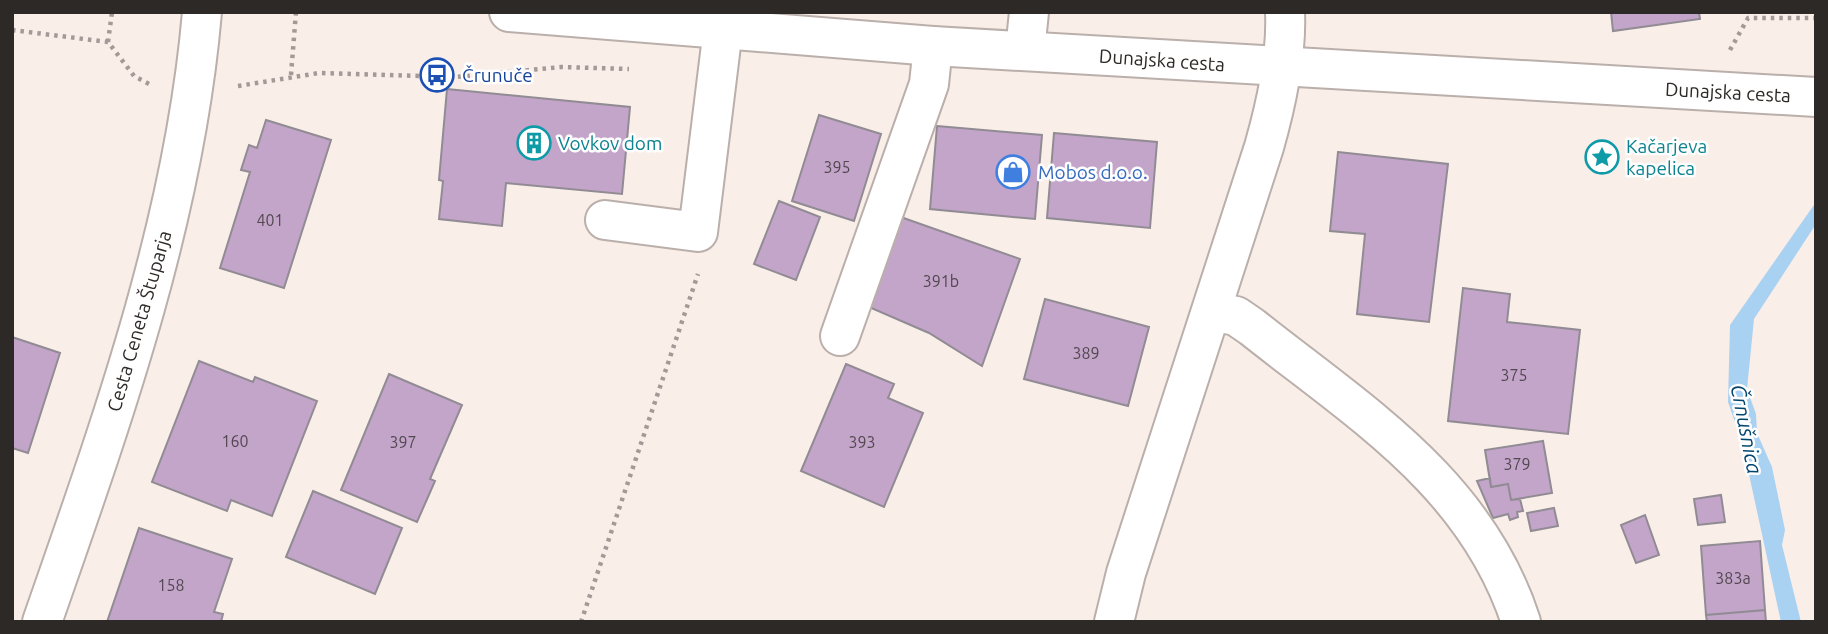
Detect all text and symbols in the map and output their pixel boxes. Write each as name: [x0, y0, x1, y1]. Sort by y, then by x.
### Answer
street label: Dunajska cesta: [1098, 45, 1226, 75]
bus stop icon: Črunuče: [418, 56, 456, 94]
place label: Črunuče: [462, 64, 533, 86]
street label: Dunajska cesta: [1664, 78, 1792, 106]
building icon: Vovkov dom: [515, 124, 553, 162]
place label: Vovkov dom: [558, 132, 662, 154]
place label: Kačarjeva kapelica: [1626, 135, 1707, 179]
place icon: Kačarjeva kapelica: [1583, 138, 1621, 176]
shop icon: Mobos d.o.o.: [994, 153, 1032, 191]
house number: 395: [823, 158, 851, 176]
place label: Mobos d.o.o.: [1038, 161, 1148, 183]
house number: 401: [256, 211, 284, 229]
street label: Cesta Ceneta Štuparja: [103, 228, 175, 414]
house number: 391b: [923, 272, 959, 290]
house number: 389: [1072, 344, 1100, 362]
house number: 375: [1500, 366, 1528, 384]
water label: Črnušnica: [1727, 382, 1767, 476]
house number: 160: [221, 432, 249, 450]
house number: 397: [389, 433, 417, 451]
house number: 393: [848, 433, 876, 451]
house number: 379: [1503, 455, 1531, 473]
house number: 383a: [1715, 569, 1751, 587]
house number: 158: [157, 576, 185, 594]

